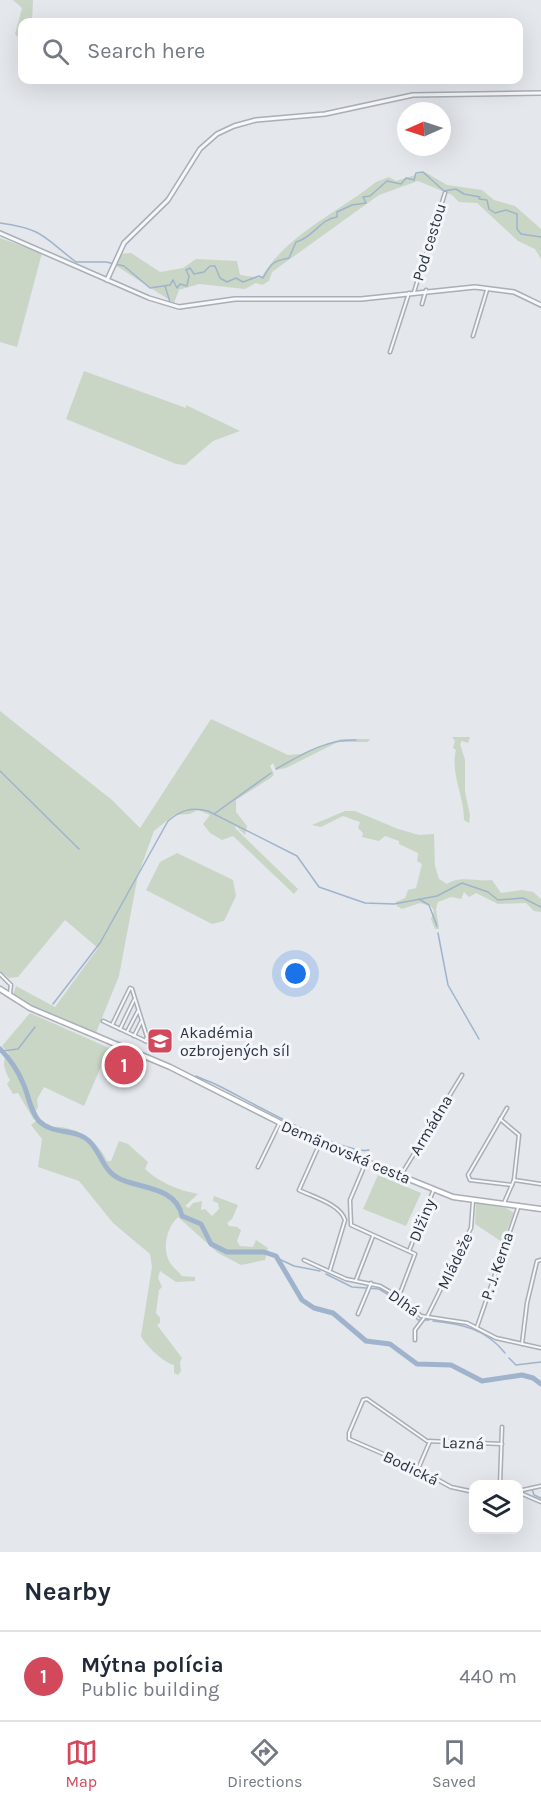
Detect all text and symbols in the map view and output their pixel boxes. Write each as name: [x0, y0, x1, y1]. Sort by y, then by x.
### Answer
search box: [18, 18, 523, 84]
icon: search: [39, 35, 72, 68]
text: Search here: [87, 38, 205, 64]
north arrow: [397, 102, 451, 156]
street label: Pod cestou: [408, 201, 450, 283]
your location: [281, 959, 310, 988]
place label: Akadémia ozbrojených síl: [180, 1023, 290, 1060]
school or university icon: Akadémia ozbrojených síl: [145, 1026, 175, 1056]
pin: 1: [104, 1042, 144, 1088]
street label: Armádna: [406, 1092, 456, 1158]
street label: Demänovská cesta: [278, 1116, 414, 1188]
street label: Dlžiny: [405, 1195, 439, 1244]
street label: P. J. Kerna: [476, 1229, 518, 1303]
street label: Mládeže: [433, 1230, 477, 1292]
street label: Dlhá: [385, 1285, 423, 1321]
street label: Lazná: [442, 1433, 484, 1453]
street label: Bodická: [380, 1447, 442, 1489]
map controls: [469, 1480, 523, 1534]
button: layers: [469, 1480, 523, 1534]
text: Nearby: [24, 1576, 111, 1607]
text: Mýtna polícia: [81, 1652, 224, 1678]
text: 1: [40, 1665, 47, 1688]
text: 440 m: [459, 1665, 517, 1688]
text: Public building: [81, 1678, 219, 1701]
tab: Map: [65, 1736, 98, 1791]
tab: Directions: [227, 1736, 302, 1791]
tab: Saved: [432, 1736, 476, 1791]

